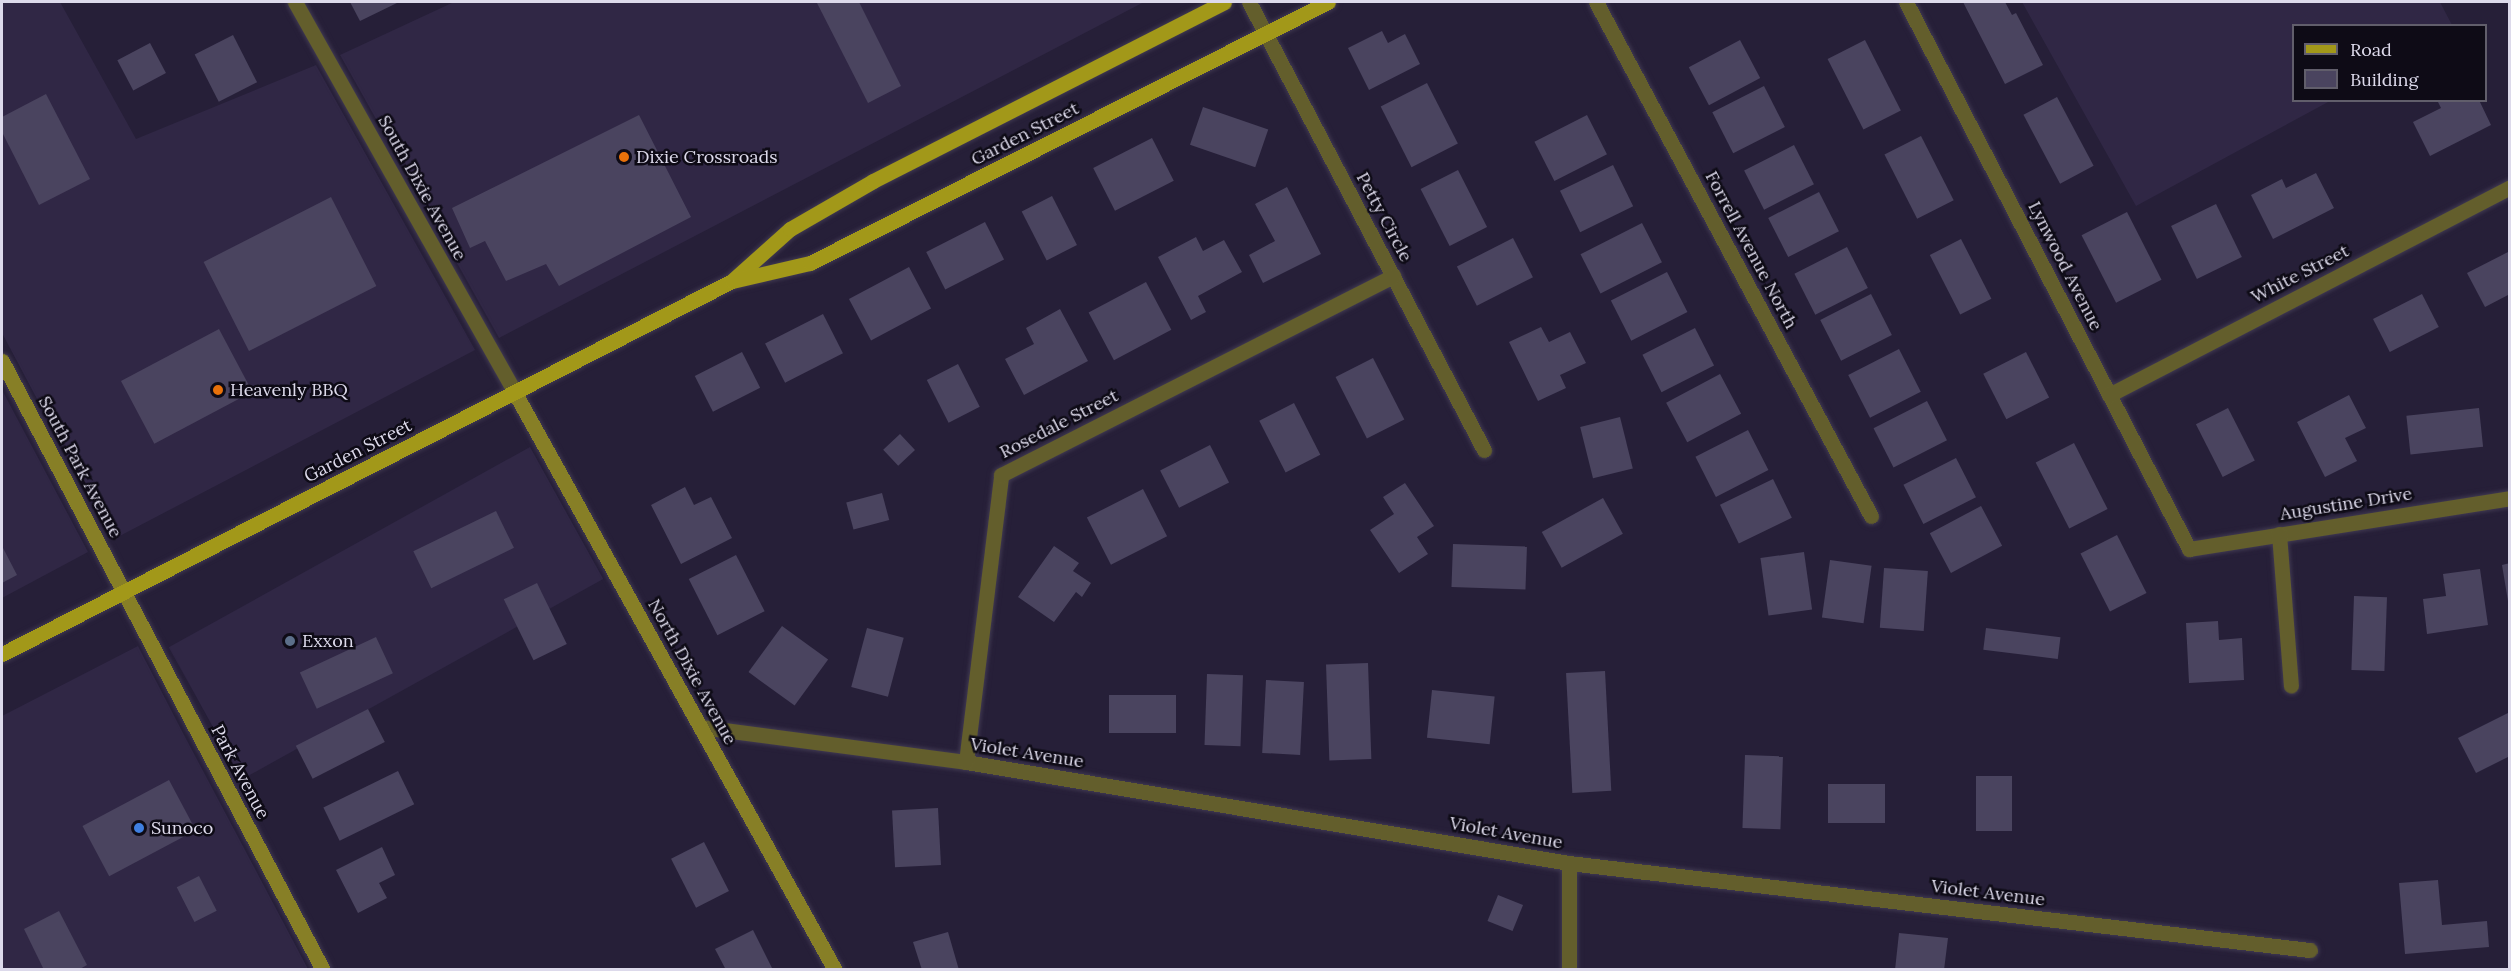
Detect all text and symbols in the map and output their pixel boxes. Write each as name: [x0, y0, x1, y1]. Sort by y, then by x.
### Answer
legend: [2292, 24, 2487, 102]
text: Road: [2350, 38, 2392, 61]
text: Building: [2350, 68, 2418, 91]
street label: Garden Street: [968, 98, 1082, 170]
street label: South Dixie Avenue: [373, 112, 471, 264]
place label: Dixie Crossroads: [636, 146, 778, 168]
marker: Dixie Crossroads: [617, 150, 631, 164]
street label: Forrell Avenue North: [1700, 167, 1802, 333]
street label: Petty Circle: [1351, 169, 1417, 265]
street label: Lynwood Avenue: [2023, 198, 2107, 334]
street label: White Street: [2247, 240, 2353, 308]
place label: Heavenly BBQ: [230, 379, 348, 401]
marker: Heavenly BBQ: [211, 383, 225, 397]
street label: Rosedale Street: [996, 385, 1122, 463]
street label: South Park Avenue: [34, 393, 126, 541]
street label: Garden Street: [301, 415, 415, 487]
street label: Augustine Drive: [2278, 483, 2414, 525]
street label: North Dixie Avenue: [643, 595, 741, 749]
place label: Exxon: [302, 630, 354, 652]
marker: Exxon: [283, 634, 297, 648]
street label: Park Avenue: [206, 721, 274, 823]
street label: Violet Avenue: [969, 733, 1085, 773]
street label: Violet Avenue: [1448, 812, 1564, 854]
place label: Sunoco: [151, 817, 213, 839]
marker: Sunoco: [132, 821, 146, 835]
street label: Violet Avenue: [1930, 875, 2046, 911]

